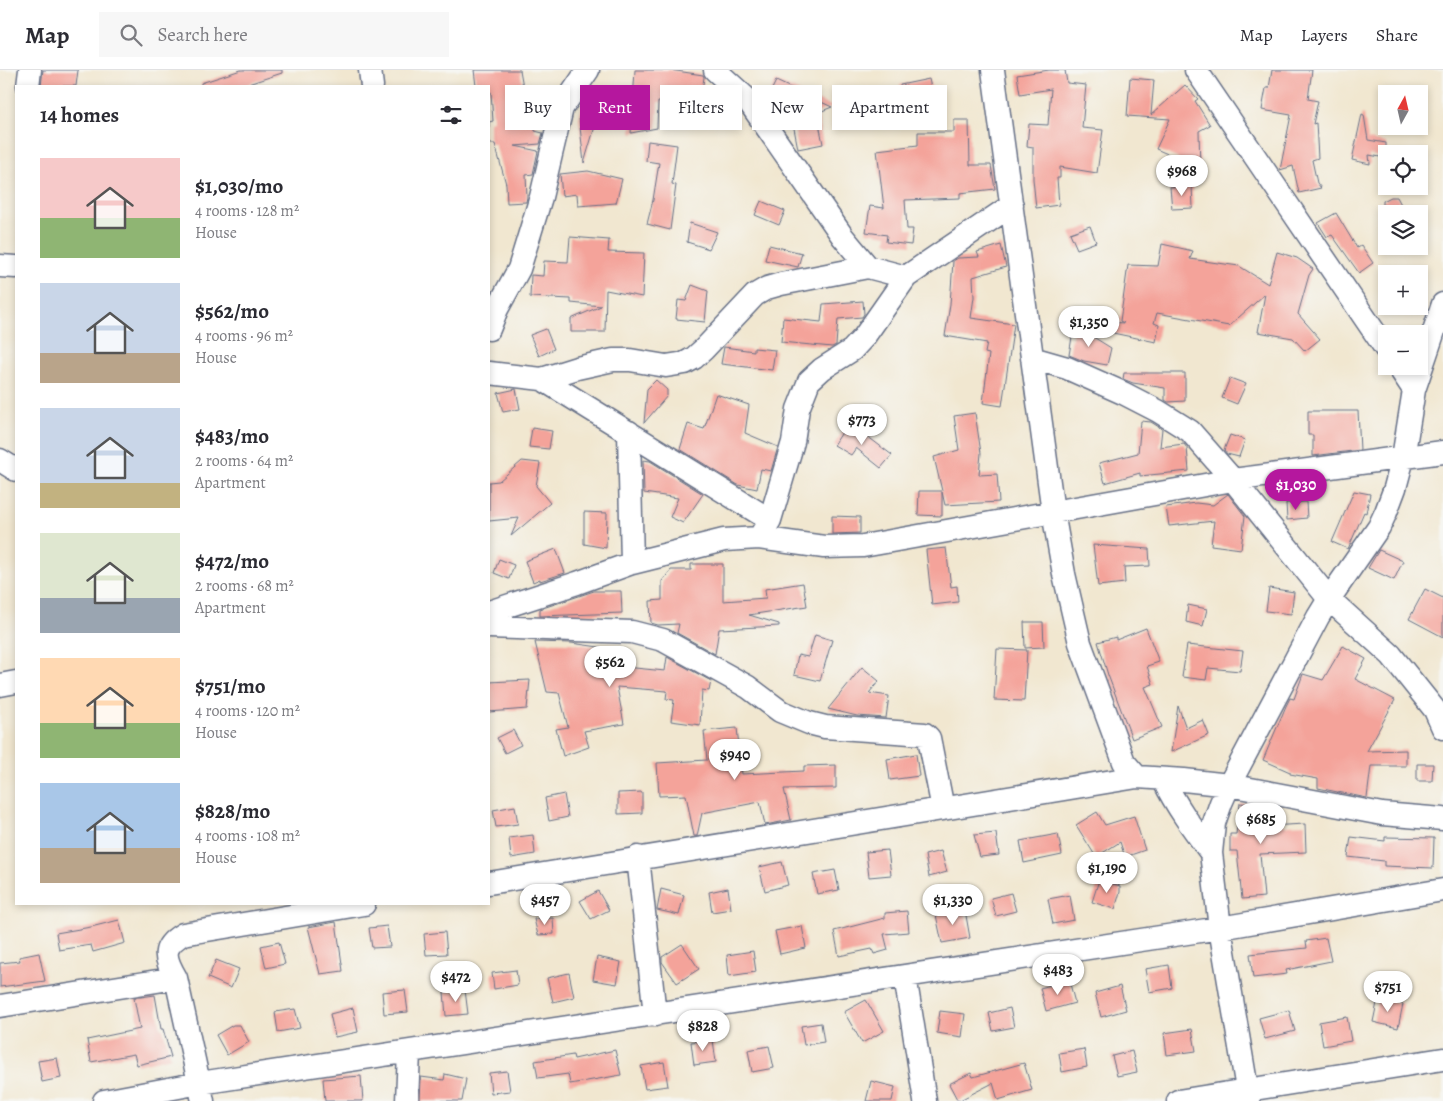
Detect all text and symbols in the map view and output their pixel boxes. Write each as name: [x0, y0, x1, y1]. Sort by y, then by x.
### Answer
search box: [99, 12, 449, 57]
text: Map: [25, 19, 69, 51]
icon: search: [117, 21, 145, 49]
text: Search here: [157, 22, 248, 48]
text: Map: [1240, 23, 1273, 47]
text: Layers: [1301, 23, 1348, 47]
text: Share: [1376, 23, 1418, 47]
chip: Buy: [505, 85, 570, 130]
chip: Rent: [580, 85, 650, 130]
chip: Filters: [660, 85, 742, 130]
chip: New: [752, 85, 822, 130]
chip: Apartment: [832, 85, 947, 130]
north arrow: [1378, 85, 1428, 135]
map controls: [1378, 85, 1428, 375]
text: 14 homes: [40, 101, 119, 129]
icon: filters: [437, 101, 465, 129]
button: locate: [1378, 145, 1428, 195]
pin: $968: [1152, 154, 1212, 197]
text: $968: [1167, 160, 1197, 182]
text: $1,030/mo: [195, 172, 283, 200]
icon: home: [80, 178, 140, 238]
text: 4 rooms · 128 m²: [195, 200, 299, 222]
button: layers: [1378, 205, 1428, 255]
text: House: [195, 222, 237, 244]
button: +: [1378, 265, 1428, 315]
text: $562/mo: [195, 297, 269, 325]
icon: home: [80, 303, 140, 363]
pin: $1,350: [1048, 306, 1130, 348]
text: $1,350: [1069, 311, 1109, 333]
text: 4 rooms · 96 m²: [195, 325, 293, 347]
button: −: [1378, 325, 1428, 375]
text: House: [195, 347, 237, 369]
pin: $773: [832, 404, 892, 446]
text: $773: [848, 409, 876, 431]
text: $483/mo: [195, 422, 269, 450]
icon: home: [80, 428, 140, 488]
text: 2 rooms · 64 m²: [195, 450, 293, 472]
pin: $1,030: [1255, 468, 1337, 511]
text: Apartment: [195, 472, 266, 494]
text: $1,030: [1276, 474, 1316, 496]
text: $472/mo: [195, 547, 269, 575]
icon: home: [80, 553, 140, 613]
text: 2 rooms · 68 m²: [195, 575, 294, 597]
text: Apartment: [195, 597, 266, 619]
pin: $562: [580, 646, 640, 688]
text: $562: [595, 651, 625, 673]
text: $751/mo: [195, 672, 266, 700]
icon: home: [80, 678, 140, 738]
text: 4 rooms · 120 m²: [195, 700, 300, 722]
text: House: [195, 722, 237, 744]
pin: $940: [705, 738, 765, 781]
text: $940: [720, 744, 750, 766]
text: $828/mo: [195, 797, 270, 825]
pin: $685: [1231, 802, 1291, 845]
icon: home: [80, 803, 140, 863]
text: $685: [1246, 808, 1276, 830]
text: 4 rooms · 108 m²: [195, 825, 300, 847]
text: House: [195, 847, 237, 869]
pin: $1,190: [1066, 852, 1148, 894]
text: $1,190: [1088, 857, 1126, 879]
pin: $457: [515, 884, 575, 926]
pin: $1,330: [912, 884, 994, 926]
text: $457: [531, 889, 559, 911]
text: $1,330: [933, 889, 973, 911]
pin: $483: [1028, 954, 1088, 996]
text: $483: [1043, 959, 1073, 981]
pin: $472: [426, 960, 486, 1003]
text: $472: [441, 966, 471, 988]
pin: $751: [1358, 970, 1418, 1013]
text: $751: [1375, 976, 1401, 998]
pin: $828: [673, 1010, 733, 1052]
text: $828: [688, 1015, 718, 1037]

